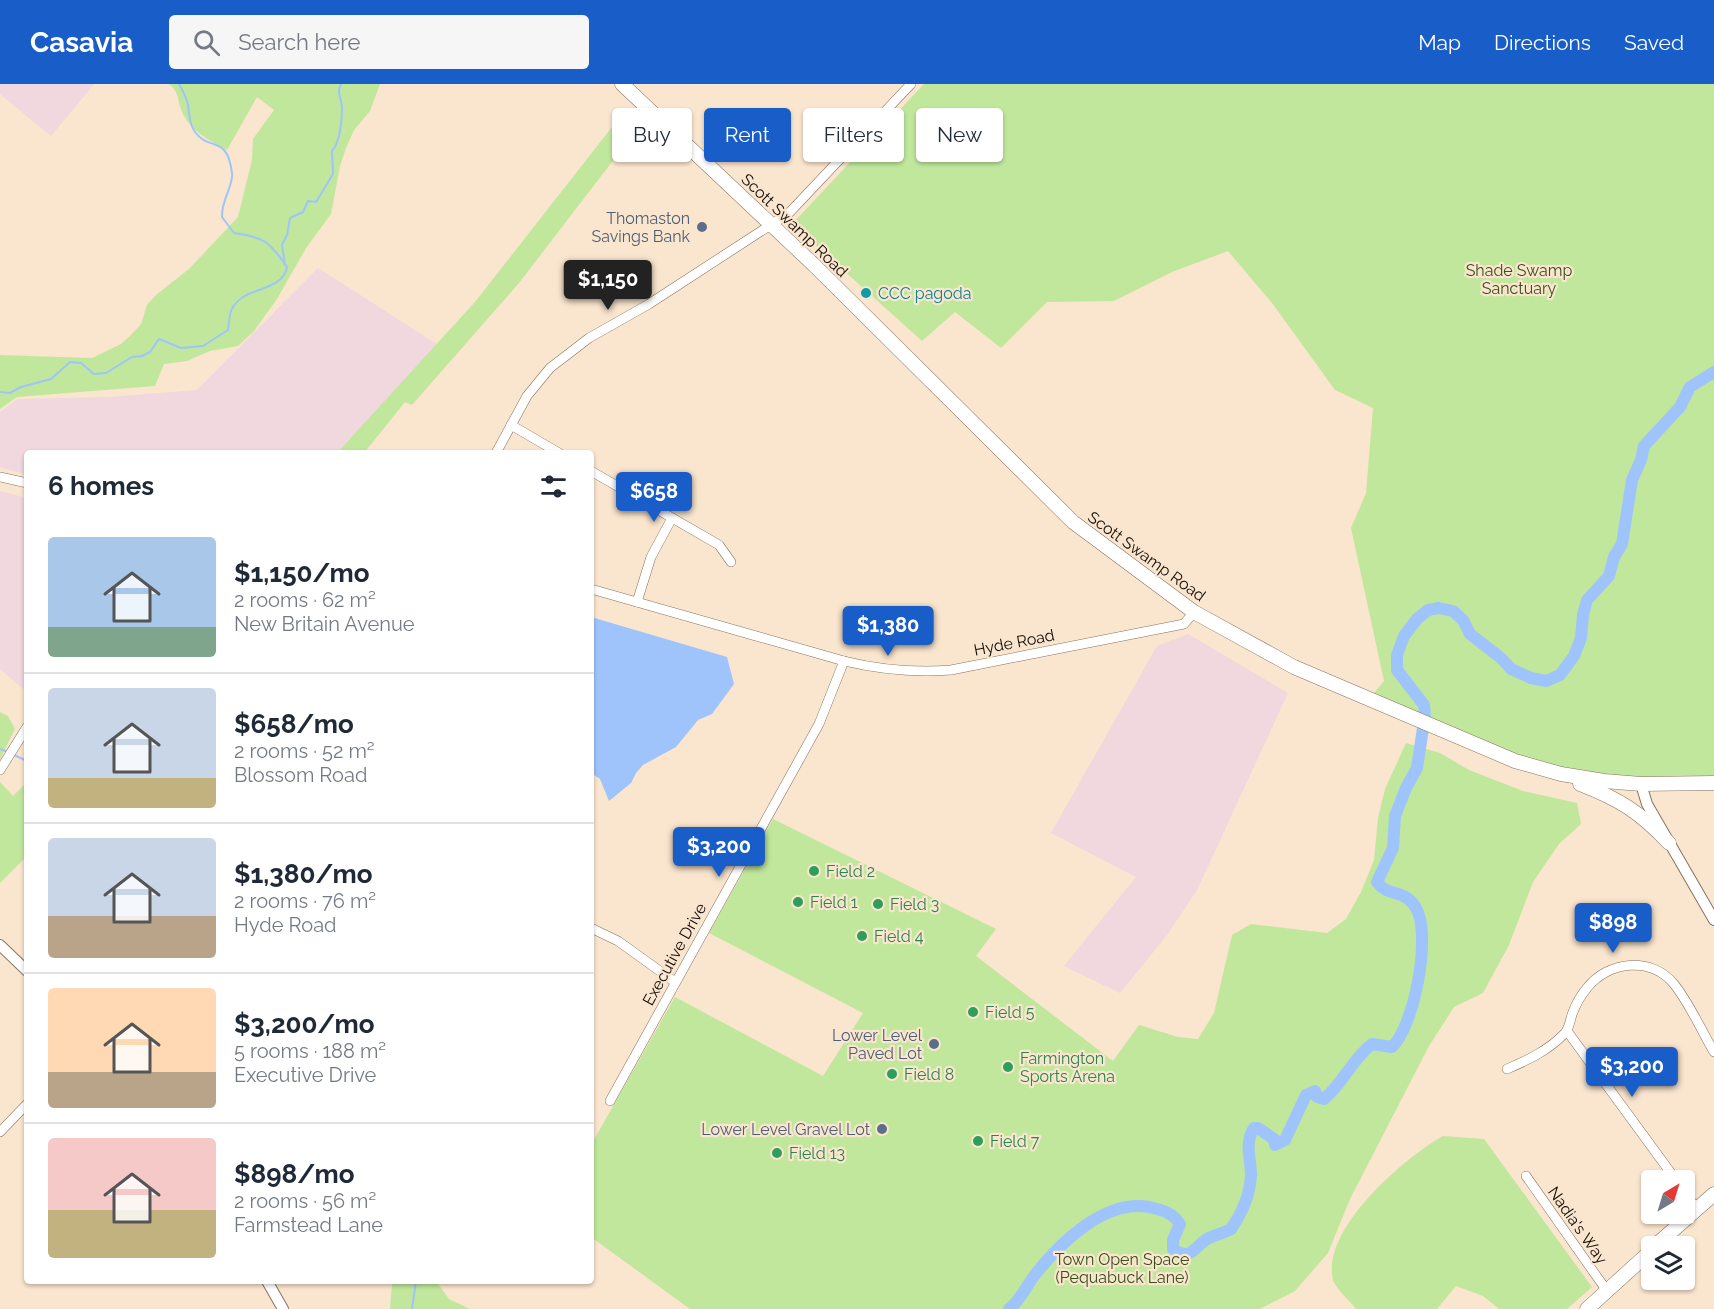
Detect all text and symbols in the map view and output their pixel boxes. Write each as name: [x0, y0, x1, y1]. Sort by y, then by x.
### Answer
search box: [169, 15, 589, 69]
text: Casavia: [30, 26, 133, 59]
icon: search: [190, 26, 223, 59]
text: Search here: [238, 29, 360, 55]
text: Map: [1418, 30, 1461, 55]
text: Directions: [1494, 30, 1591, 55]
text: Saved: [1624, 30, 1684, 55]
chip: Buy: [612, 108, 692, 162]
chip: Rent: [704, 108, 791, 162]
chip: Filters: [803, 108, 904, 162]
chip: New: [916, 108, 1003, 162]
street label: Scott Swamp Road: [737, 170, 852, 281]
place label: Thomaston Savings Bank: [592, 209, 691, 246]
marker: Thomaston Savings Bank: [695, 220, 709, 234]
pin: $1,150: [559, 260, 657, 311]
park label: Shade Swamp Sanctuary: [1466, 261, 1572, 298]
text: $1,150: [578, 267, 638, 291]
place label: CCC pagoda: [878, 284, 971, 303]
marker: CCC pagoda: [859, 286, 873, 300]
icon: filters: [537, 470, 570, 503]
text: 6 homes: [48, 471, 154, 501]
pin: $658: [618, 472, 690, 523]
text: $658: [630, 479, 678, 503]
street label: Scott Swamp Road: [1084, 507, 1209, 605]
text: $1,150/mo: [234, 558, 370, 588]
icon: home: [96, 561, 168, 633]
text: 2 rooms · 62 m²: [234, 588, 376, 612]
pin: $1,380: [839, 606, 937, 657]
text: New Britain Avenue: [234, 612, 415, 636]
text: $1,380: [857, 613, 919, 637]
street label: Hyde Road: [972, 625, 1056, 660]
text: $658/mo: [234, 709, 354, 739]
icon: home: [96, 712, 168, 784]
text: 2 rooms · 52 m²: [234, 739, 375, 763]
text: Blossom Road: [234, 763, 367, 787]
pin: $3,200: [670, 827, 768, 878]
text: $3,200: [687, 834, 751, 858]
text: $1,380/mo: [234, 859, 373, 889]
icon: home: [96, 862, 168, 934]
place label: Field 2: [826, 862, 875, 881]
marker: Field 2: [807, 864, 821, 878]
text: 2 rooms · 76 m²: [234, 889, 376, 913]
place label: Field 1: [810, 893, 858, 912]
marker: Field 1: [791, 895, 805, 909]
place label: Field 3: [890, 895, 939, 914]
marker: Field 3: [871, 897, 885, 911]
street label: Executive Drive: [639, 900, 710, 1009]
pin: $898: [1577, 903, 1649, 954]
text: $898: [1589, 910, 1637, 934]
text: Hyde Road: [234, 913, 337, 937]
place label: Field 4: [874, 927, 924, 946]
marker: Field 4: [855, 929, 869, 943]
place label: Field 5: [985, 1003, 1035, 1022]
marker: Field 5: [966, 1005, 980, 1019]
text: $3,200/mo: [234, 1009, 374, 1039]
icon: home: [96, 1012, 168, 1084]
place label: Lower Level Paved Lot: [832, 1026, 923, 1063]
marker: Lower Level Paved Lot: [927, 1037, 941, 1051]
text: 5 rooms · 188 m²: [234, 1039, 386, 1063]
pin: $3,200: [1583, 1047, 1681, 1098]
place label: Farmington Sports Arena: [1020, 1049, 1115, 1086]
text: $3,200: [1600, 1054, 1664, 1078]
marker: Farmington Sports Arena: [1001, 1060, 1015, 1074]
text: Executive Drive: [234, 1063, 376, 1087]
place label: Field 8: [904, 1065, 954, 1084]
marker: Field 8: [885, 1067, 899, 1081]
place label: Lower Level Gravel Lot: [701, 1120, 871, 1139]
marker: Lower Level Gravel Lot: [875, 1122, 889, 1136]
place label: Field 7: [990, 1132, 1040, 1151]
marker: Field 7: [971, 1134, 985, 1148]
place label: Field 13: [789, 1144, 845, 1163]
marker: Field 13: [770, 1146, 784, 1160]
text: $898/mo: [234, 1159, 354, 1189]
icon: home: [96, 1162, 168, 1234]
north arrow: [1641, 1170, 1695, 1224]
map controls: [1641, 1170, 1695, 1290]
street label: Nadia's Way: [1544, 1183, 1611, 1268]
text: 2 rooms · 56 m²: [234, 1189, 376, 1213]
text: Farmstead Lane: [234, 1213, 383, 1237]
button: layers: [1641, 1236, 1695, 1290]
park label: Town Open Space (Pequabuck Lane): [1055, 1250, 1189, 1287]

